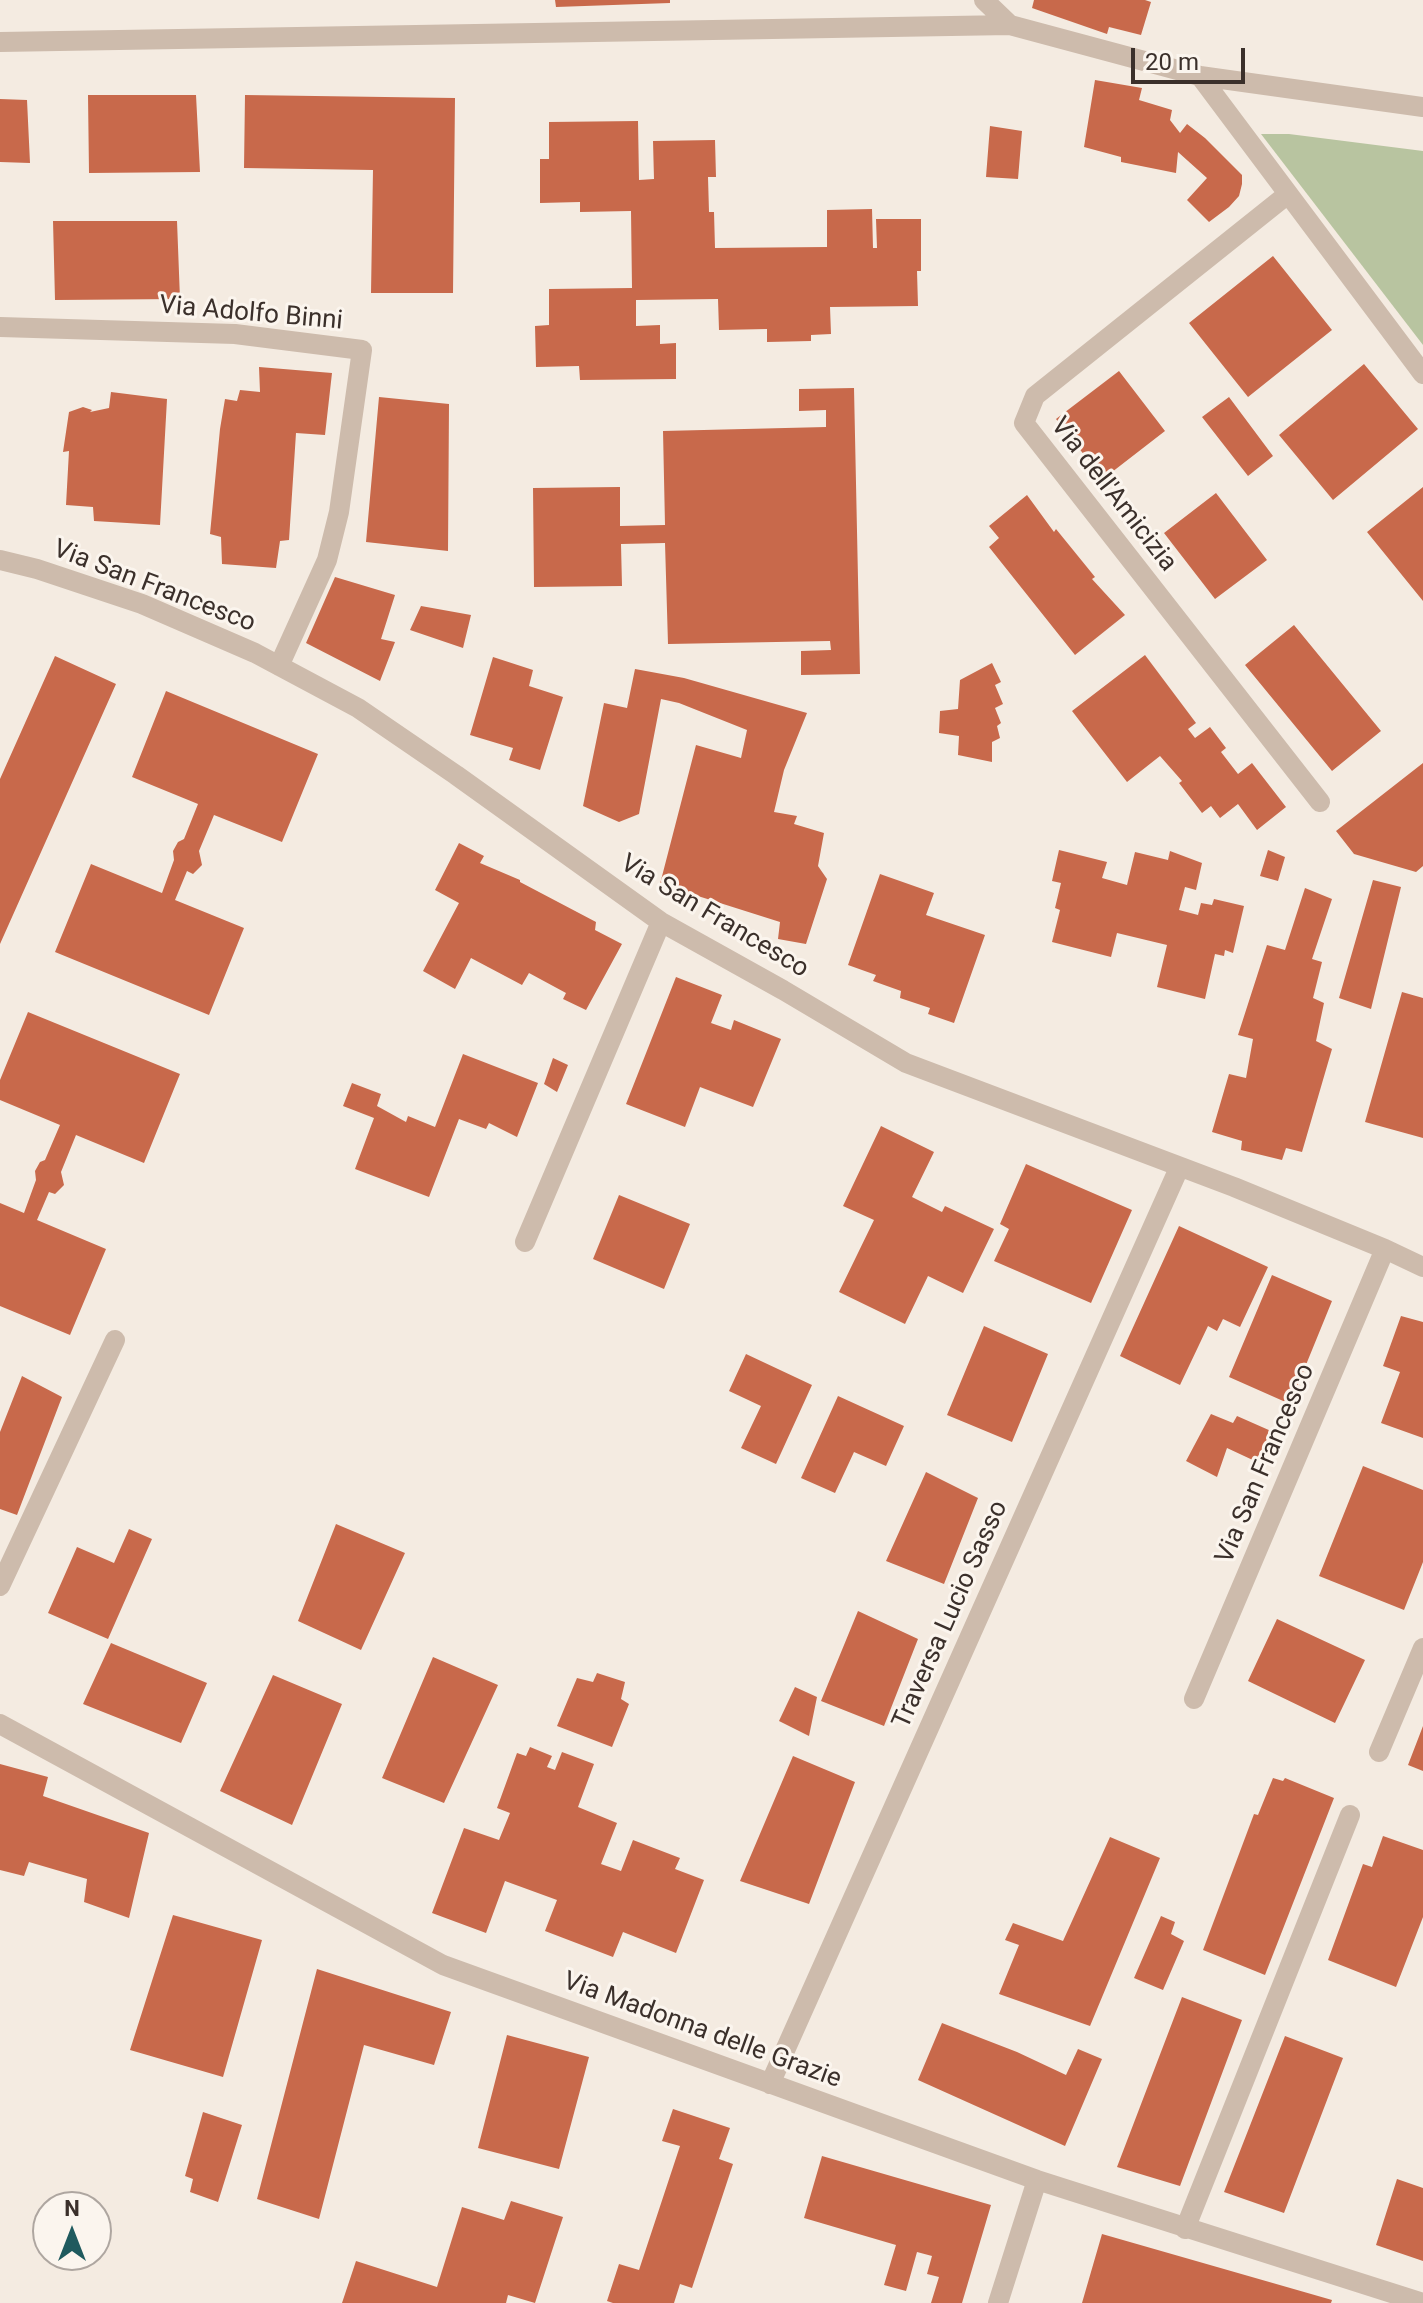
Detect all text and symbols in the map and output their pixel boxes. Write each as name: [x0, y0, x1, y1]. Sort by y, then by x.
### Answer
scale bar: [1135, 32, 1249, 82]
text: 20 m: [1145, 48, 1199, 76]
street label: Via Adolfo Binni: [158, 290, 344, 338]
street label: Via dell'Amicizia: [1043, 412, 1183, 578]
street label: Via San Francesco: [49, 534, 259, 640]
street label: Via San Francesco: [614, 849, 814, 985]
street label: Via San Francesco: [1210, 1359, 1322, 1569]
street label: Traversa Lucio Sasso: [887, 1496, 1015, 1734]
street label: Via Madonna delle Grazie: [559, 1966, 845, 2096]
north arrow: [32, 2191, 112, 2271]
text: N: [64, 2196, 80, 2221]

